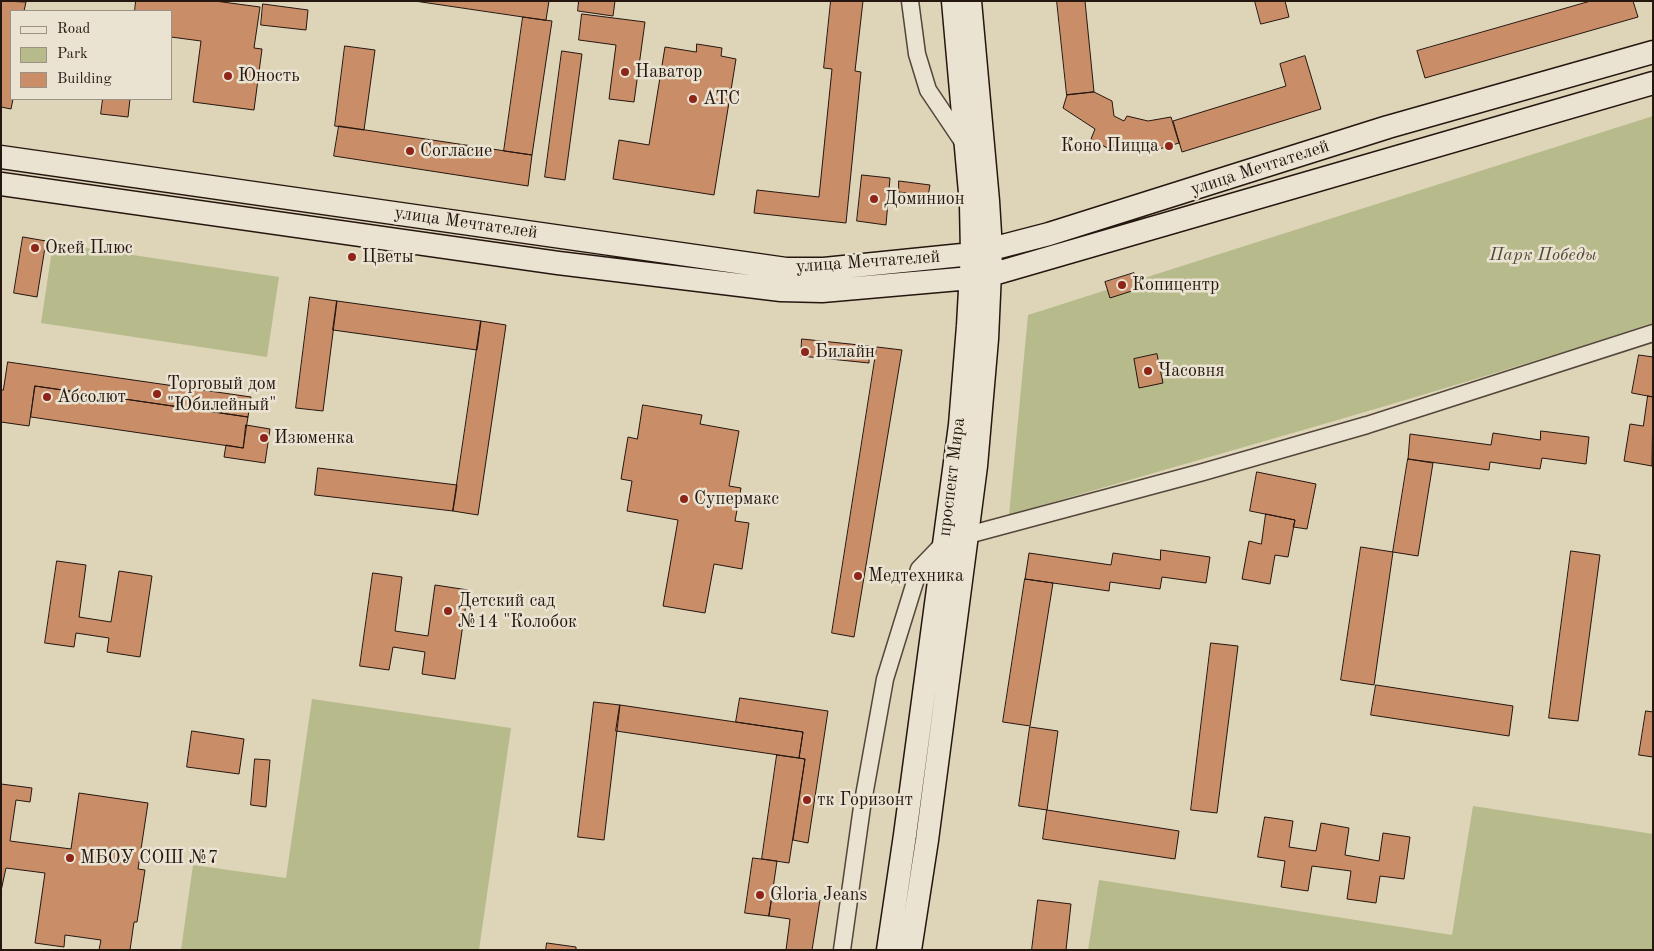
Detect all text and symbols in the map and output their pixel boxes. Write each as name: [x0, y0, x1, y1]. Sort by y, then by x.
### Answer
legend: [10, 10, 172, 100]
text: Road: [57, 22, 90, 37]
text: Park: [57, 47, 88, 62]
place label: Наватор: [635, 61, 702, 83]
place label: Юность: [238, 65, 300, 87]
marker: Наватор: [619, 66, 631, 78]
marker: Юность: [222, 70, 234, 82]
text: Building: [57, 72, 112, 87]
place label: АТС: [703, 88, 740, 110]
marker: АТС: [687, 93, 699, 105]
place label: Коно Пицца: [1061, 135, 1159, 157]
street label: улица Мечтателей: [1188, 135, 1332, 201]
place label: Согласие: [420, 140, 492, 162]
marker: Коно Пицца: [1163, 140, 1175, 152]
marker: Согласие: [404, 145, 416, 157]
place label: Доминион: [884, 188, 965, 210]
marker: Доминион: [868, 193, 880, 205]
street label: улица Мечтателей: [393, 202, 539, 244]
place label: Окей Плюс: [45, 237, 133, 259]
marker: Окей Плюс: [29, 242, 41, 254]
park label: Парк Победы: [1489, 244, 1597, 266]
place label: Цветы: [362, 246, 414, 268]
street label: улица Мечтателей: [795, 246, 941, 278]
marker: Цветы: [346, 251, 358, 263]
place label: Копицентр: [1132, 274, 1219, 296]
marker: Копицентр: [1116, 279, 1128, 291]
place label: Билайн: [815, 341, 875, 363]
marker: Билайн: [799, 346, 811, 358]
place label: Часовня: [1158, 360, 1225, 382]
marker: Часовня: [1142, 365, 1154, 377]
place label: Торговый дом "Юбилейный": [167, 373, 276, 416]
place label: Абсолют: [57, 386, 126, 408]
marker: Торговый дом "Юбилейный": [151, 388, 163, 400]
marker: Абсолют: [41, 391, 53, 403]
street label: проспект Мира: [934, 416, 970, 538]
place label: Изюменка: [274, 427, 354, 449]
marker: Изюменка: [258, 432, 270, 444]
place label: Супермакс: [694, 488, 779, 510]
marker: Супермакс: [678, 493, 690, 505]
place label: Медтехника: [868, 565, 964, 587]
marker: Медтехника: [852, 570, 864, 582]
place label: Детский сад №14 "Колобок: [458, 590, 577, 632]
marker: Детский сад №14 "Колобок: [442, 605, 454, 617]
place label: тк Горизонт: [817, 789, 913, 811]
marker: тк Горизонт: [801, 794, 813, 806]
place label: МБОУ СОШ №7: [80, 847, 219, 869]
marker: МБОУ СОШ №7: [64, 852, 76, 864]
place label: Gloria Jeans: [770, 884, 867, 906]
marker: Gloria Jeans: [754, 889, 766, 901]

